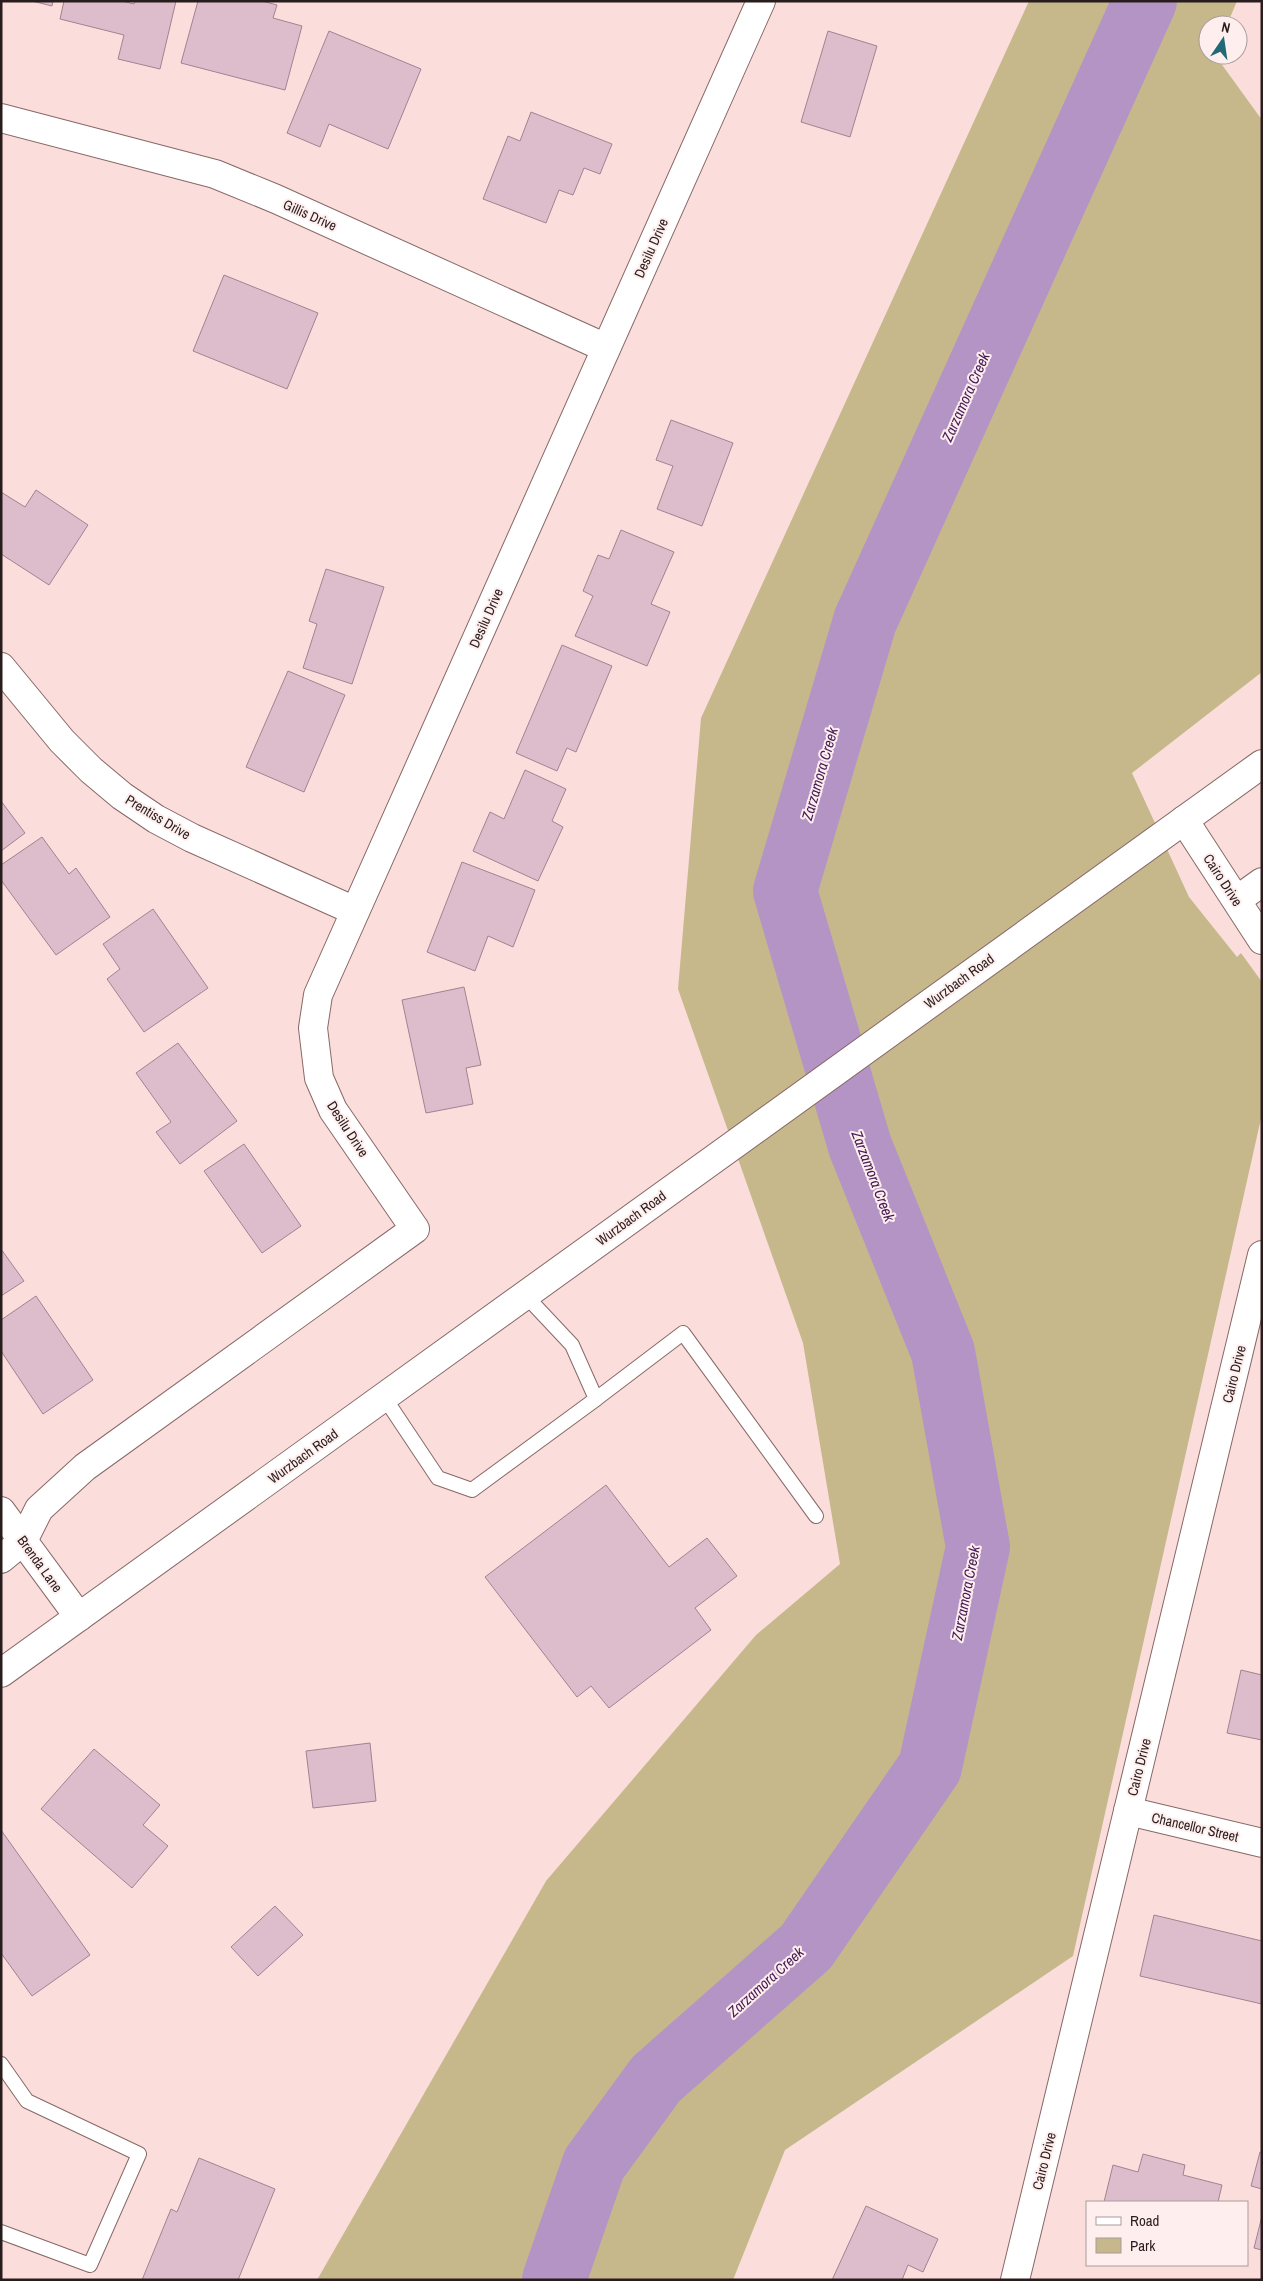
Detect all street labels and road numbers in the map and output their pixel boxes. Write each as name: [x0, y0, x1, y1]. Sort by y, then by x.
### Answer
street label: Gillis Drive: [280, 195, 340, 235]
street label: Desilu Drive: [630, 215, 672, 281]
street label: Desilu Drive: [465, 585, 507, 651]
street label: Prentiss Drive: [122, 791, 194, 843]
street label: Cairo Drive: [1199, 850, 1247, 910]
street label: Wurzbach Road: [920, 950, 998, 1012]
street label: Desilu Drive: [323, 1098, 373, 1160]
street label: Wurzbach Road: [592, 1187, 670, 1249]
street label: Cairo Drive: [1218, 1343, 1250, 1405]
street label: Wurzbach Road: [264, 1425, 342, 1487]
street label: Brenda Lane: [13, 1532, 67, 1596]
street label: Cairo Drive: [1123, 1736, 1155, 1798]
street label: Chancellor Street: [1150, 1808, 1240, 1846]
street label: Cairo Drive: [1028, 2130, 1060, 2192]

